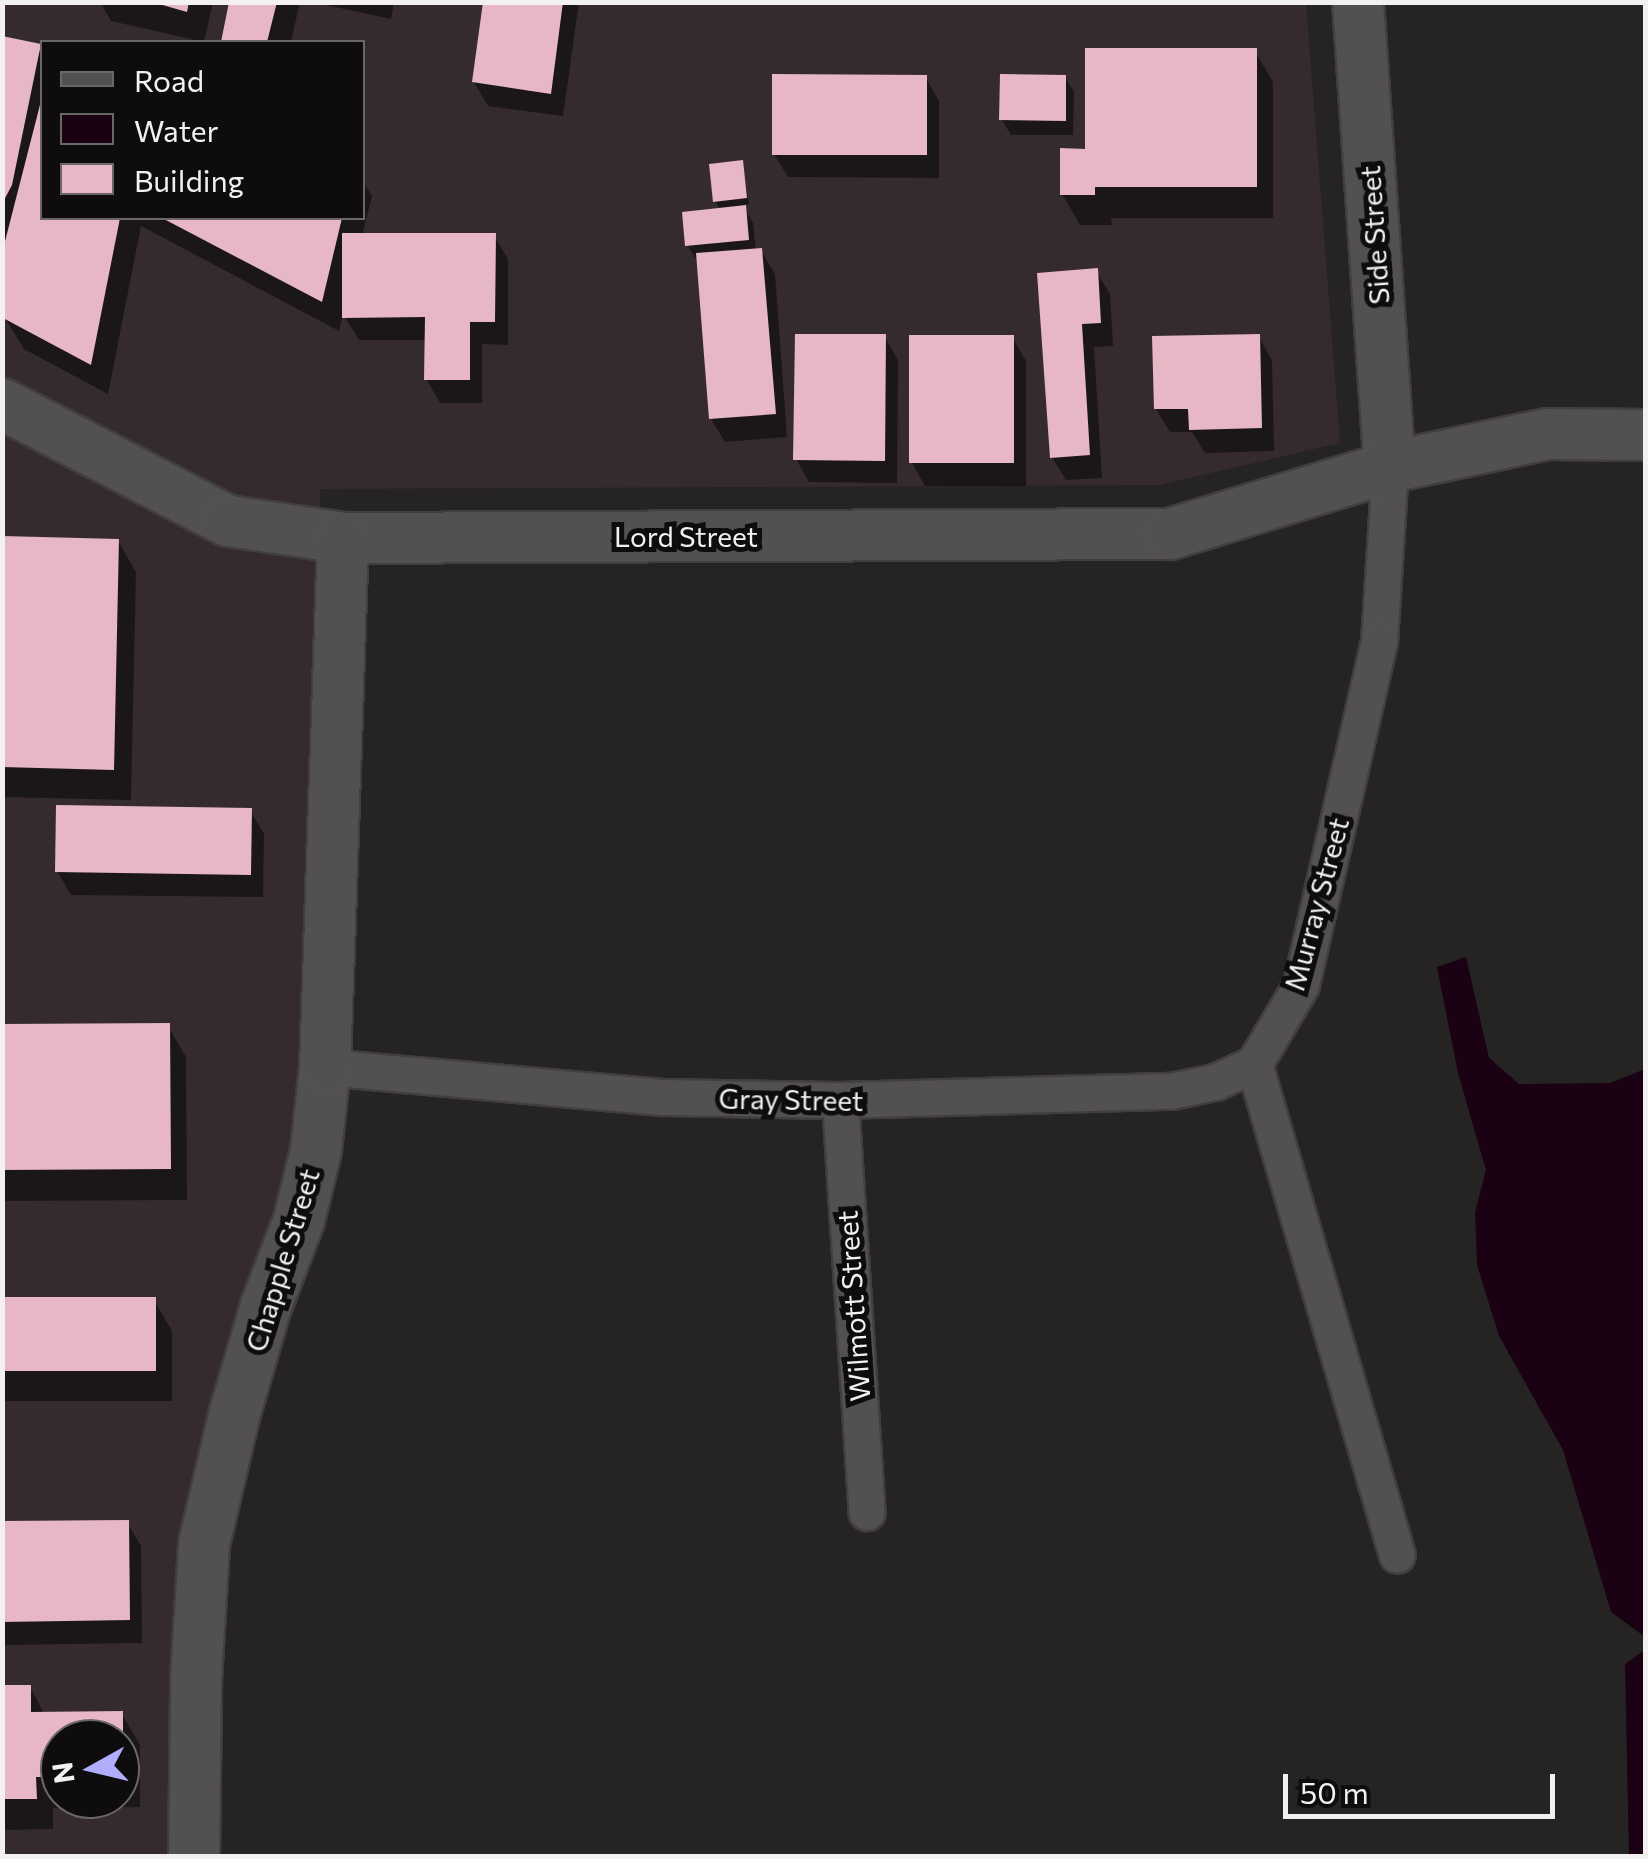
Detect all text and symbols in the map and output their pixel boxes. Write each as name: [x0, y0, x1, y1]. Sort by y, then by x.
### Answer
legend: [40, 40, 365, 220]
text: Road: [134, 61, 204, 98]
text: Water: [134, 111, 219, 148]
text: Building: [134, 161, 244, 198]
street label: Side Street: [1352, 164, 1396, 306]
street label: Lord Street: [614, 519, 758, 553]
street label: Murray Street: [1277, 814, 1355, 994]
street label: Gray Street: [718, 1081, 864, 1117]
street label: Chapple Street: [238, 1165, 326, 1355]
street label: Wilmott Street: [830, 1209, 876, 1403]
north arrow: [40, 1719, 140, 1819]
scale bar: [1288, 1754, 1560, 1816]
text: N: [44, 1760, 81, 1786]
text: 50 m: [1300, 1773, 1369, 1810]

